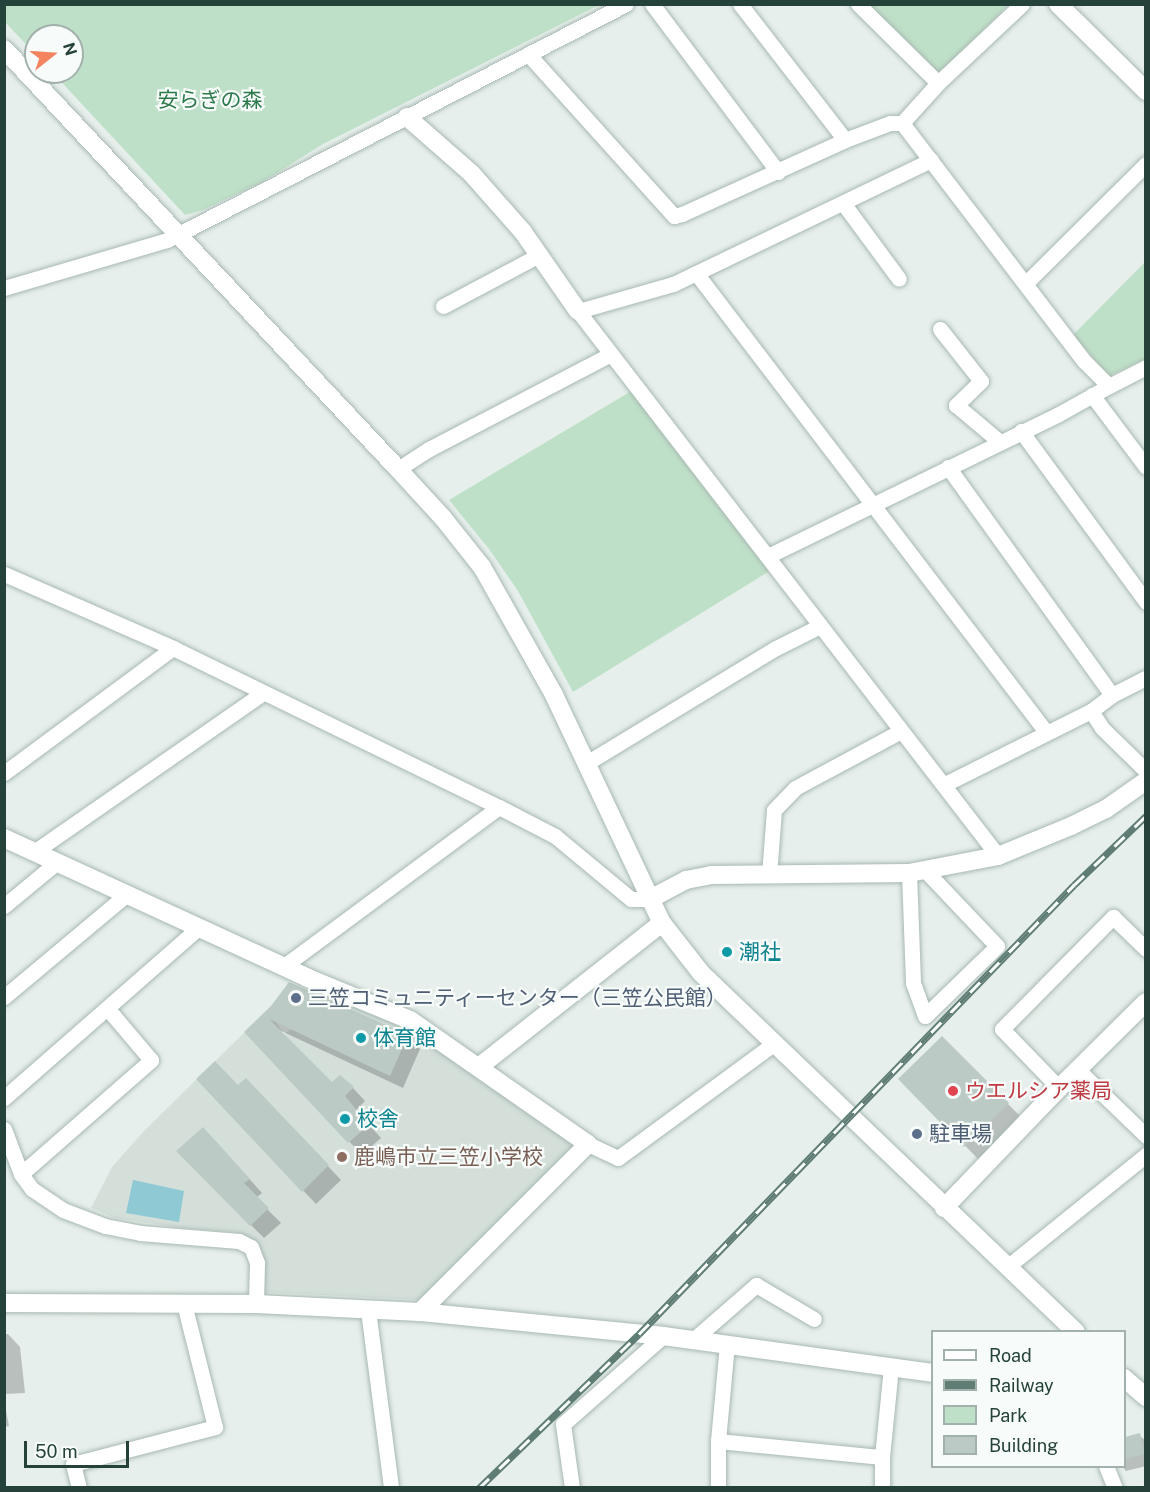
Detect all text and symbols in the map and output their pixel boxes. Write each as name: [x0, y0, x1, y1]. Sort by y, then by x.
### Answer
north arrow: [24, 24, 84, 84]
text: N: [59, 40, 81, 58]
park label: 安らぎの森: [158, 87, 262, 113]
place label: 潮社: [739, 939, 781, 965]
marker: 潮社: [720, 945, 734, 959]
place label: 三笠コミュニティーセンター（三笠公民館）: [308, 985, 728, 1011]
marker: 三笠コミュニティーセンター（三笠公民館）: [289, 991, 303, 1005]
place label: 体育館: [373, 1025, 436, 1051]
marker: 体育館: [354, 1031, 368, 1045]
place label: ウエルシア薬局: [965, 1078, 1112, 1104]
marker: ウエルシア薬局: [946, 1084, 960, 1098]
place label: 校舎: [357, 1106, 399, 1132]
marker: 校舎: [338, 1112, 352, 1126]
place label: 駐車場: [929, 1121, 992, 1147]
marker: 駐車場: [910, 1127, 924, 1141]
place label: 鹿嶋市立三笠小学校: [354, 1144, 543, 1170]
marker: 鹿嶋市立三笠小学校: [335, 1150, 349, 1164]
legend: [931, 1330, 1126, 1468]
text: Road: [989, 1345, 1032, 1366]
text: Railway: [989, 1375, 1054, 1396]
text: Park: [989, 1405, 1027, 1426]
scale bar: [27, 1429, 132, 1467]
text: Building: [989, 1435, 1058, 1456]
text: 50 m: [35, 1441, 78, 1462]

